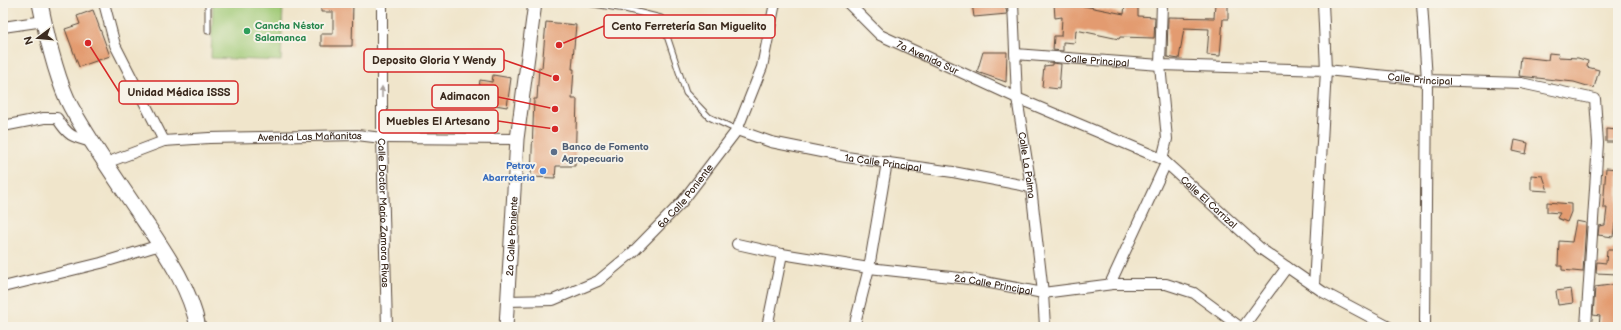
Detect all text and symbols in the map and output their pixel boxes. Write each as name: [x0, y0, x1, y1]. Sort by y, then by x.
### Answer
callout: Cento Ferretería San Miguelito: [604, 15, 775, 38]
north arrow: [18, 18, 58, 58]
place label: Cancha Néstor Salamanca: [255, 20, 325, 44]
text: Cento Ferretería San Miguelito: [612, 20, 767, 33]
marker: Cancha Néstor Salamanca: [242, 26, 252, 36]
text: N: [21, 35, 36, 46]
street label: 7a Avenida Sur: [895, 39, 961, 78]
callout: Deposito Gloria Y Wendy: [364, 49, 504, 72]
street label: Calle Principal: [1064, 53, 1130, 70]
text: Deposito Gloria Y Wendy: [372, 54, 496, 67]
street label: Calle Principal: [1387, 71, 1453, 88]
callout: Unidad Médica ISSS: [119, 81, 238, 104]
one-way arrow: [379, 85, 385, 98]
callout: Adimacon: [432, 85, 498, 108]
text: Unidad Médica ISSS: [127, 86, 231, 99]
text: Adimacon: [439, 90, 490, 103]
callout: Muebles El Artesano: [379, 110, 498, 133]
text: Muebles El Artesano: [386, 115, 490, 128]
street label: Avenida Las Mañanitas: [258, 130, 363, 144]
street label: Calle La Palma: [1015, 131, 1037, 200]
street label: Calle Doctor Mario Zamora Rivas: [375, 138, 391, 288]
place label: Banco de Fomento Agropecuario: [561, 141, 649, 165]
marker: Banco de Fomento Agropecuario: [549, 147, 559, 157]
street label: 1a Calle Principal: [844, 152, 922, 175]
place label: Petrov Abarroteria: [482, 160, 535, 184]
street label: 6a Calle Poniente: [655, 162, 716, 231]
marker: Petrov Abarroteria: [538, 166, 548, 176]
street label: Calle El Carrizal: [1178, 174, 1239, 231]
street label: 2a Calle Poniente: [504, 196, 521, 276]
street label: 2a Calle Principal: [954, 272, 1034, 298]

